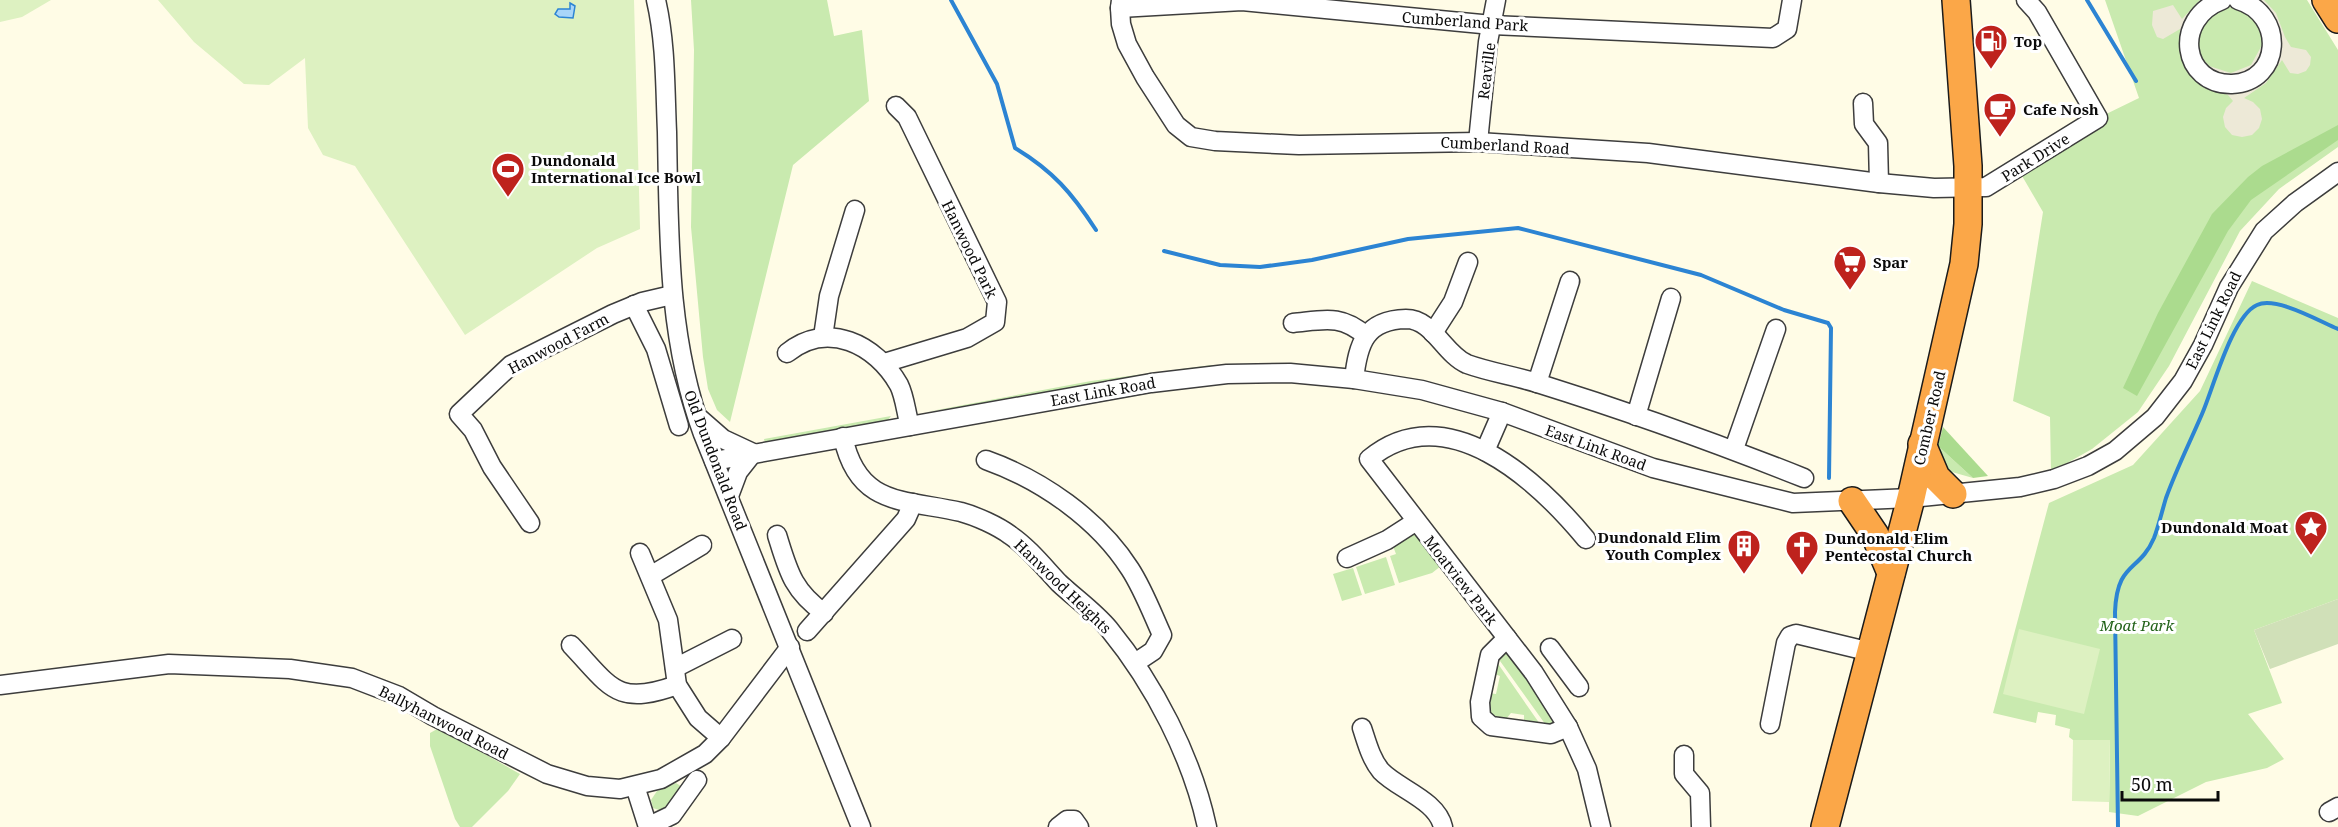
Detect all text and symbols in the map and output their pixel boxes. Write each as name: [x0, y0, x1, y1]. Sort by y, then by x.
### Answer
street label: Cumberland Park: [1401, 7, 1529, 35]
fuel station icon: Top: [1973, 23, 2009, 70]
place label: Top: [2014, 31, 2042, 51]
street label: Reaville: [1473, 41, 1499, 101]
cafe icon: Cafe Nosh: [1982, 91, 2018, 138]
place label: Cafe Nosh: [2023, 99, 2099, 119]
street label: Park Drive: [1997, 128, 2073, 186]
street label: Cumberland Road: [1440, 132, 1570, 158]
place label: Dundonald International Ice Bowl: [531, 150, 702, 187]
sports icon: Dundonald International Ice Bowl: [490, 151, 526, 198]
street label: Hanwood Park: [938, 197, 1002, 302]
supermarket icon: Spar: [1832, 244, 1868, 291]
place label: Spar: [1873, 252, 1908, 272]
street label: East Link Road: [2181, 268, 2245, 372]
street label: Hanwood Farm: [504, 308, 612, 378]
street label: Comber Road: [1908, 369, 1950, 467]
street label: East Link Road: [1049, 372, 1157, 410]
street label: Old Dundonald Road: [680, 387, 752, 533]
street label: East Link Road: [1543, 419, 1649, 475]
place icon: Dundonald Moat: [2293, 509, 2329, 556]
place label: Dundonald Moat: [2161, 517, 2288, 537]
place label: Dundonald Elim Youth Complex: [1597, 527, 1721, 564]
building icon: Dundonald Elim Youth Complex: [1726, 528, 1762, 575]
place label: Dundonald Elim Pentecostal Church: [1825, 528, 1972, 565]
church icon: Dundonald Elim Pentecostal Church: [1784, 529, 1820, 576]
street label: Moatview Park: [1420, 531, 1502, 629]
street label: Hanwood Heights: [1010, 534, 1116, 638]
park label: Moat Park: [2099, 615, 2175, 635]
street label: Ballyhanwood Road: [376, 681, 512, 763]
scale bar: [2122, 764, 2218, 802]
text: 50 m: [2131, 772, 2173, 796]

